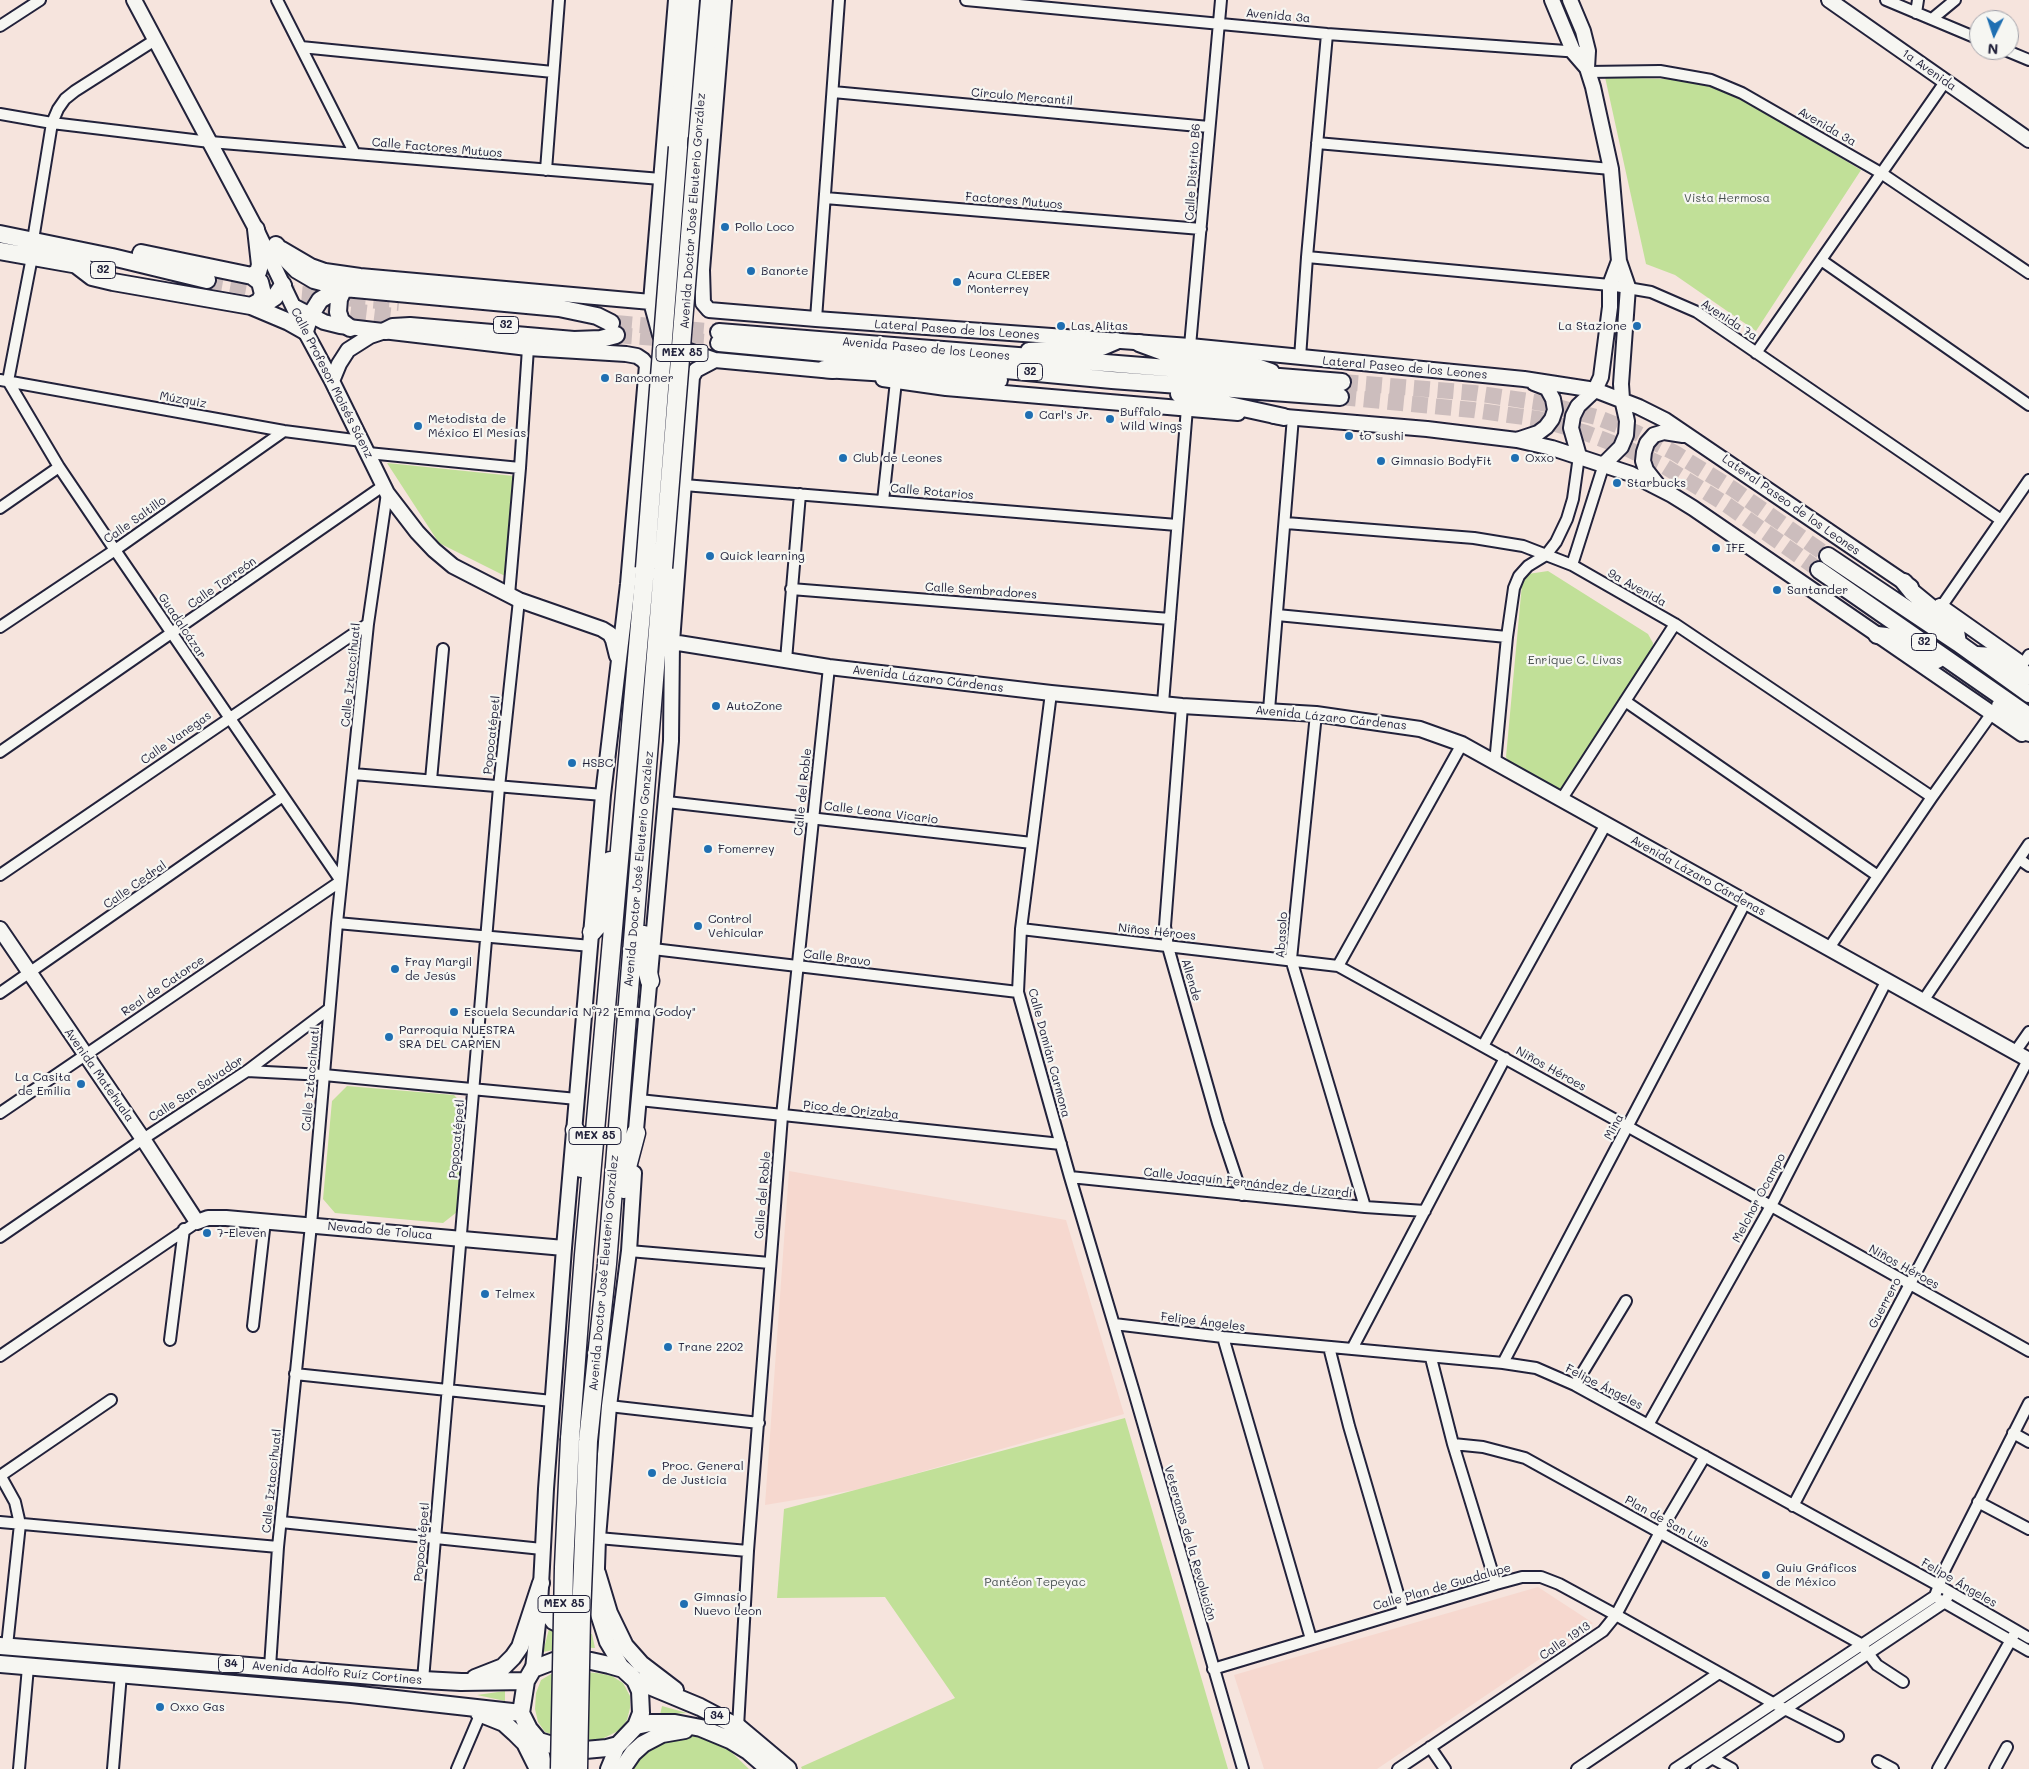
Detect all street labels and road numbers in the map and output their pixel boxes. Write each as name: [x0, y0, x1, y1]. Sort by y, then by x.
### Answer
street label: Avenida 3a: [1245, 6, 1311, 26]
street label: 1a Avenida: [1899, 46, 1959, 94]
street label: Círculo Mercantil: [971, 85, 1073, 109]
street label: Avenida Doctor José Eleuterio González: [678, 92, 708, 330]
street label: Avenida 3a: [1795, 105, 1859, 149]
street label: Calle Distrito B6: [1182, 123, 1204, 221]
street label: Calle Factores Mutuos: [371, 135, 503, 161]
street label: Factores Mutuos: [965, 190, 1063, 212]
road number: 32: [90, 262, 116, 278]
street label: Avenida 7a: [1698, 296, 1760, 344]
street label: Calle Profesor Moisés Sáenz: [288, 305, 376, 461]
road number: 32: [494, 316, 518, 334]
street label: Lateral Paseo de los Leones: [874, 317, 1040, 343]
street label: Avenida Paseo de los Leones: [841, 334, 1011, 364]
road number: MEX 85: [656, 344, 708, 362]
street label: Lateral Paseo de los Leones: [1322, 354, 1488, 382]
road number: 32: [1018, 364, 1042, 381]
street label: Múzquiz: [158, 389, 208, 411]
street label: Lateral Paseo de los Leones: [1719, 452, 1863, 558]
street label: Calle Rotarios: [890, 481, 974, 503]
street label: Calle Saltillo: [101, 493, 169, 547]
street label: Calle Torreón: [185, 554, 259, 612]
street label: 9a Avenida: [1605, 566, 1669, 610]
street label: Calle Sembradores: [925, 580, 1037, 602]
street label: Guadalcázar: [155, 591, 209, 661]
street label: Calle Iztaccíhuatl: [338, 622, 364, 728]
road number: 32: [1912, 634, 1936, 650]
street label: Avenida Lázaro Cárdenas: [852, 663, 1004, 695]
street label: Popocatépetl: [481, 695, 503, 775]
street label: Avenida Lázaro Cárdenas: [1255, 703, 1407, 733]
street label: Calle Vanegas: [138, 708, 214, 768]
street label: Calle del Roble: [791, 747, 815, 837]
street label: Avenida Doctor José Eleuterio González: [622, 750, 656, 988]
street label: Calle Leona Vicario: [823, 799, 939, 827]
street label: Avenida Lázaro Cárdenas: [1628, 833, 1768, 919]
street label: Calle Cedral: [101, 858, 169, 912]
street label: Abasolo: [1273, 911, 1291, 959]
street label: Niños Héroes: [1117, 921, 1197, 943]
street label: Calle Bravo: [802, 947, 872, 969]
street label: Real de Catorce: [119, 953, 207, 1019]
street label: Allende: [1178, 957, 1204, 1003]
street label: Calle Damián Carmona: [1025, 987, 1073, 1119]
street label: Avenida Matehuala: [61, 1025, 137, 1125]
street label: Calle Iztaccíhuatl: [299, 1026, 323, 1132]
street label: Niños Héroes: [1513, 1044, 1589, 1094]
street label: Calle San Salvador: [146, 1053, 246, 1125]
street label: Pico de Orizaba: [802, 1098, 900, 1122]
street label: Popocatépetl: [446, 1099, 468, 1179]
street label: Mina: [1601, 1112, 1627, 1142]
road number: MEX 85: [569, 1128, 621, 1144]
street label: Calle del Roble: [752, 1150, 774, 1240]
street label: Melchor Ocampo: [1729, 1151, 1789, 1245]
street label: Avenida Doctor José Eleuterio González: [587, 1154, 621, 1392]
street label: Calle Joaquín Fernández de Lizardi: [1143, 1165, 1353, 1201]
street label: Nevado de Toluca: [327, 1219, 433, 1243]
street label: Niños Héroes: [1866, 1242, 1942, 1292]
street label: Guerrero: [1866, 1275, 1904, 1331]
street label: Felipe Ángeles: [1160, 1310, 1246, 1334]
street label: Felipe Ángeles: [1563, 1361, 1645, 1413]
street label: Calle Iztaccíhuatl: [259, 1428, 285, 1534]
street label: Veteranos de la Revolución: [1161, 1464, 1219, 1622]
street label: Plan de San Luis: [1622, 1493, 1712, 1551]
street label: Popocatépetl: [411, 1502, 433, 1582]
street label: Felipe Ángeles: [1919, 1555, 1999, 1611]
street label: Calle Plan de Guadalupe: [1371, 1560, 1513, 1614]
road number: MEX 85: [538, 1596, 590, 1612]
street label: Calle 1913: [1537, 1619, 1593, 1663]
road number: 34: [218, 1656, 244, 1672]
street label: Avenida Adolfo Ruíz Cortines: [251, 1658, 423, 1688]
road number: 34: [704, 1708, 730, 1724]

